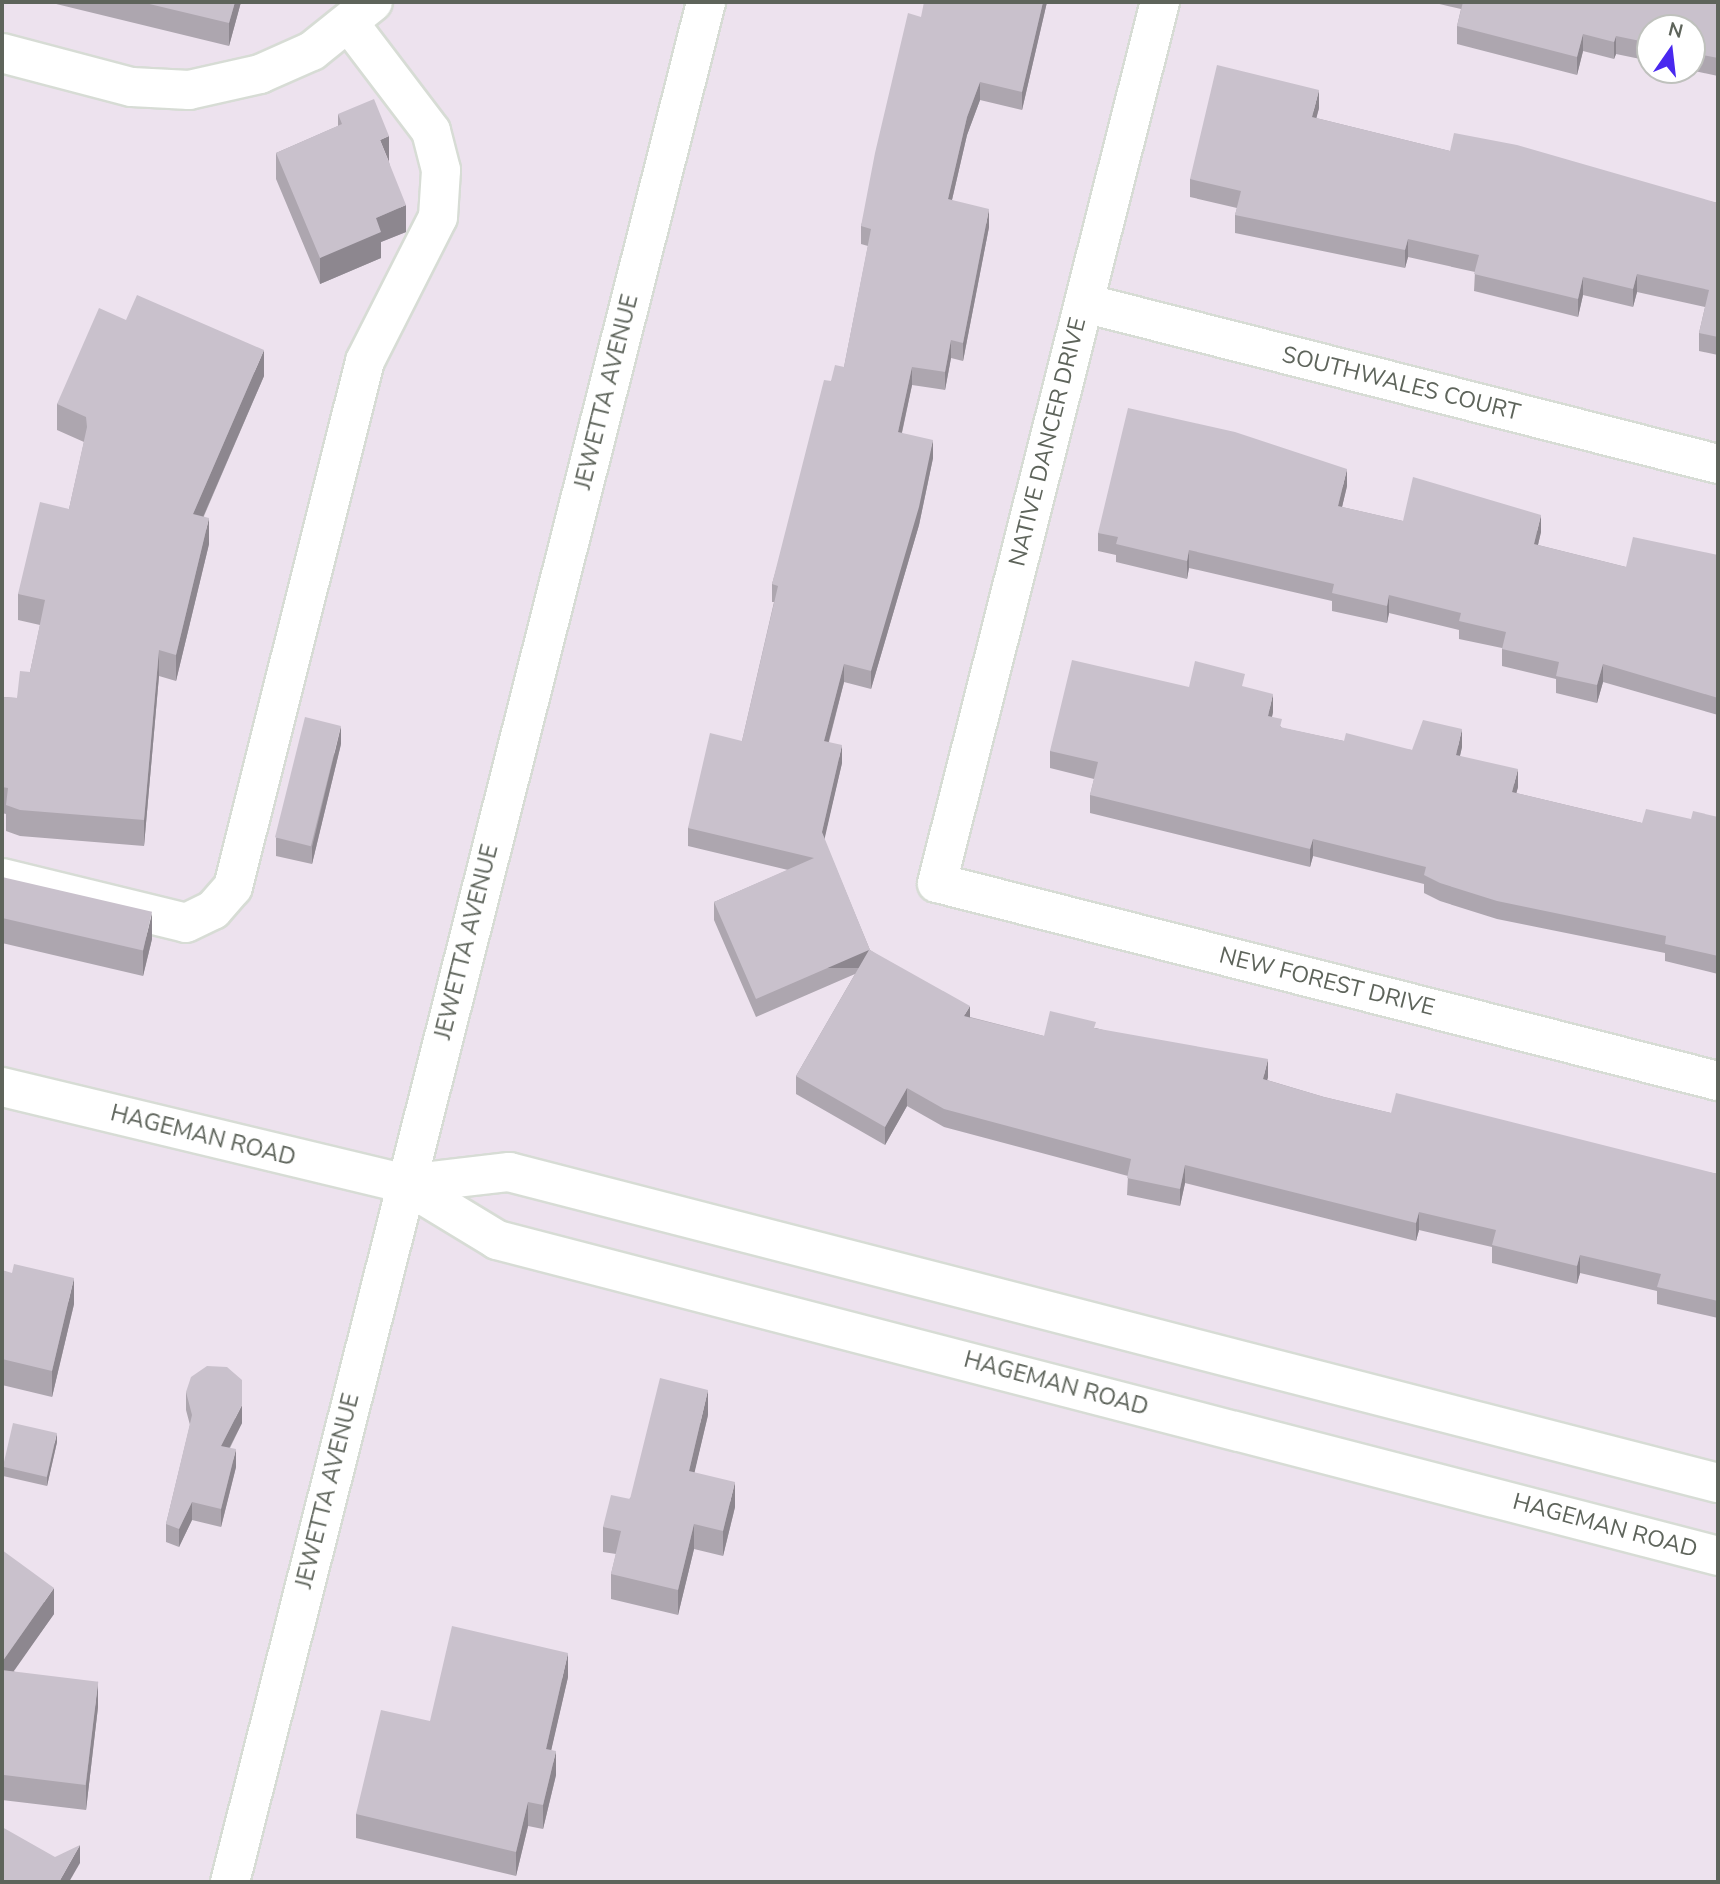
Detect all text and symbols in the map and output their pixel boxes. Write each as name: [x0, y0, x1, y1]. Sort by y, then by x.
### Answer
north arrow: [1636, 14, 1706, 84]
text: N: [1666, 16, 1686, 45]
street label: JEWETTA AVENUE: [569, 292, 645, 492]
street label: NATIVE DANCER DRIVE: [1004, 315, 1092, 569]
street label: SOUTHWALES COURT: [1279, 341, 1523, 427]
street label: JEWETTA AVENUE: [429, 842, 505, 1042]
street label: NEW FOREST DRIVE: [1216, 942, 1438, 1022]
street label: HAGEMAN ROAD: [108, 1100, 298, 1172]
street label: HAGEMAN ROAD: [961, 1346, 1151, 1422]
street label: JEWETTA AVENUE: [290, 1391, 366, 1591]
street label: HAGEMAN ROAD: [1510, 1488, 1700, 1564]

